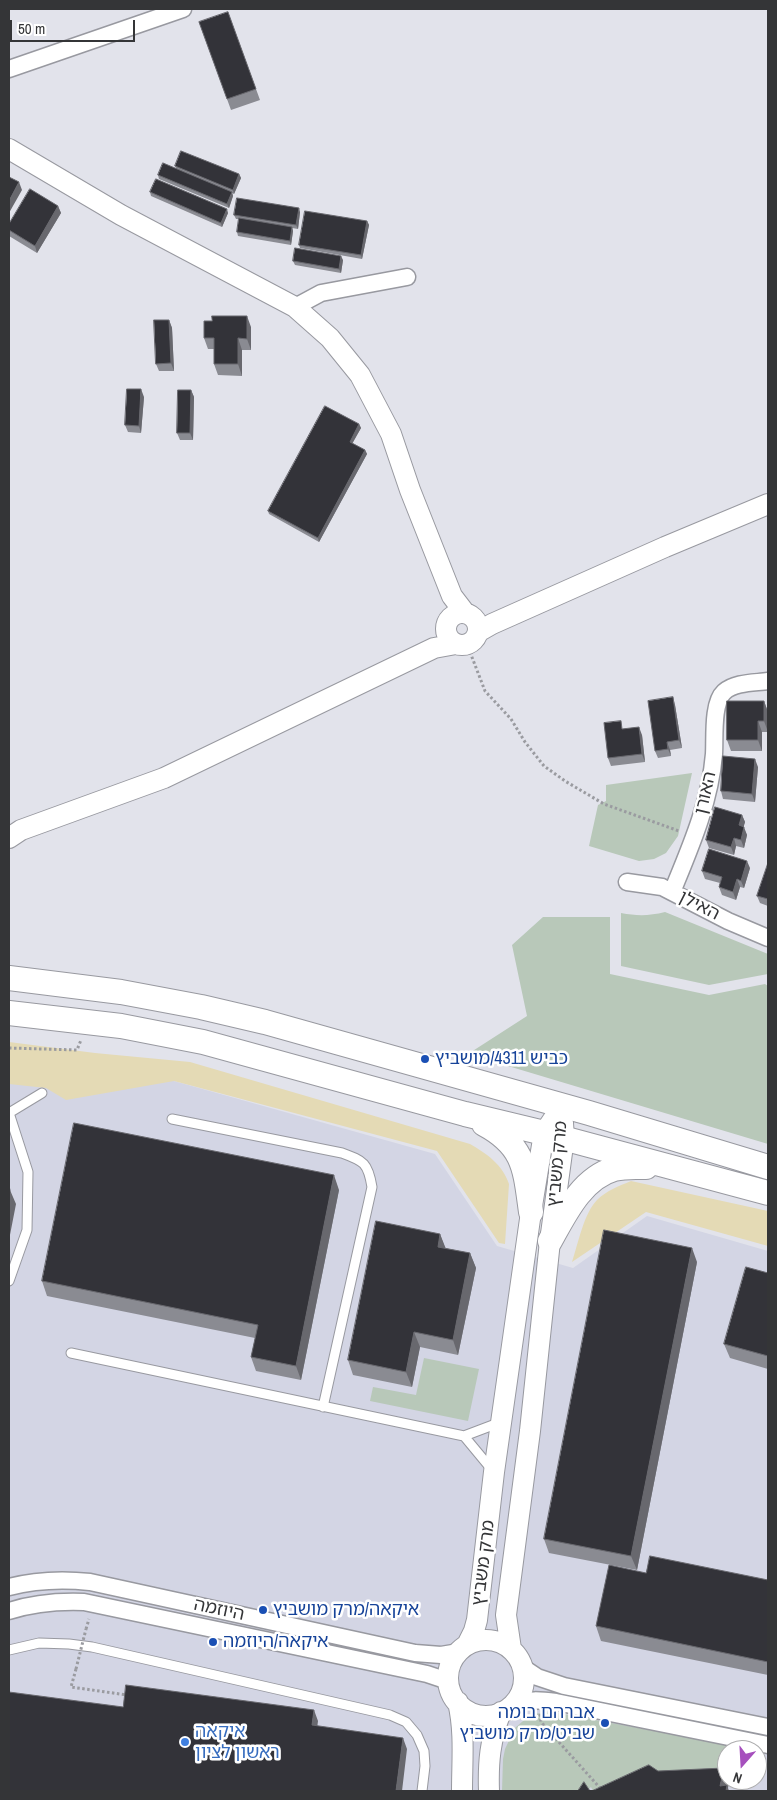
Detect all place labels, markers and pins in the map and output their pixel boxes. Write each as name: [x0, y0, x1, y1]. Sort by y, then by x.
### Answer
place label: כביש 4311/מושביץ: [435, 1048, 568, 1070]
marker: כביש 4311/מושביץ: [419, 1053, 431, 1065]
place label: איקאה/מרק מושביץ: [273, 1599, 419, 1621]
marker: איקאה/מרק מושביץ: [257, 1604, 269, 1616]
place label: איקאה/היוזמה: [223, 1631, 328, 1653]
marker: איקאה/היוזמה: [207, 1636, 219, 1648]
place label: אברהם בומה שביט/מרק מושביץ: [459, 1702, 595, 1745]
marker: אברהם בומה שביט/מרק מושביץ: [599, 1717, 611, 1729]
place label: איקאה ראשון לציון: [195, 1721, 280, 1764]
marker: איקאה ראשון לציון: [179, 1736, 191, 1748]

